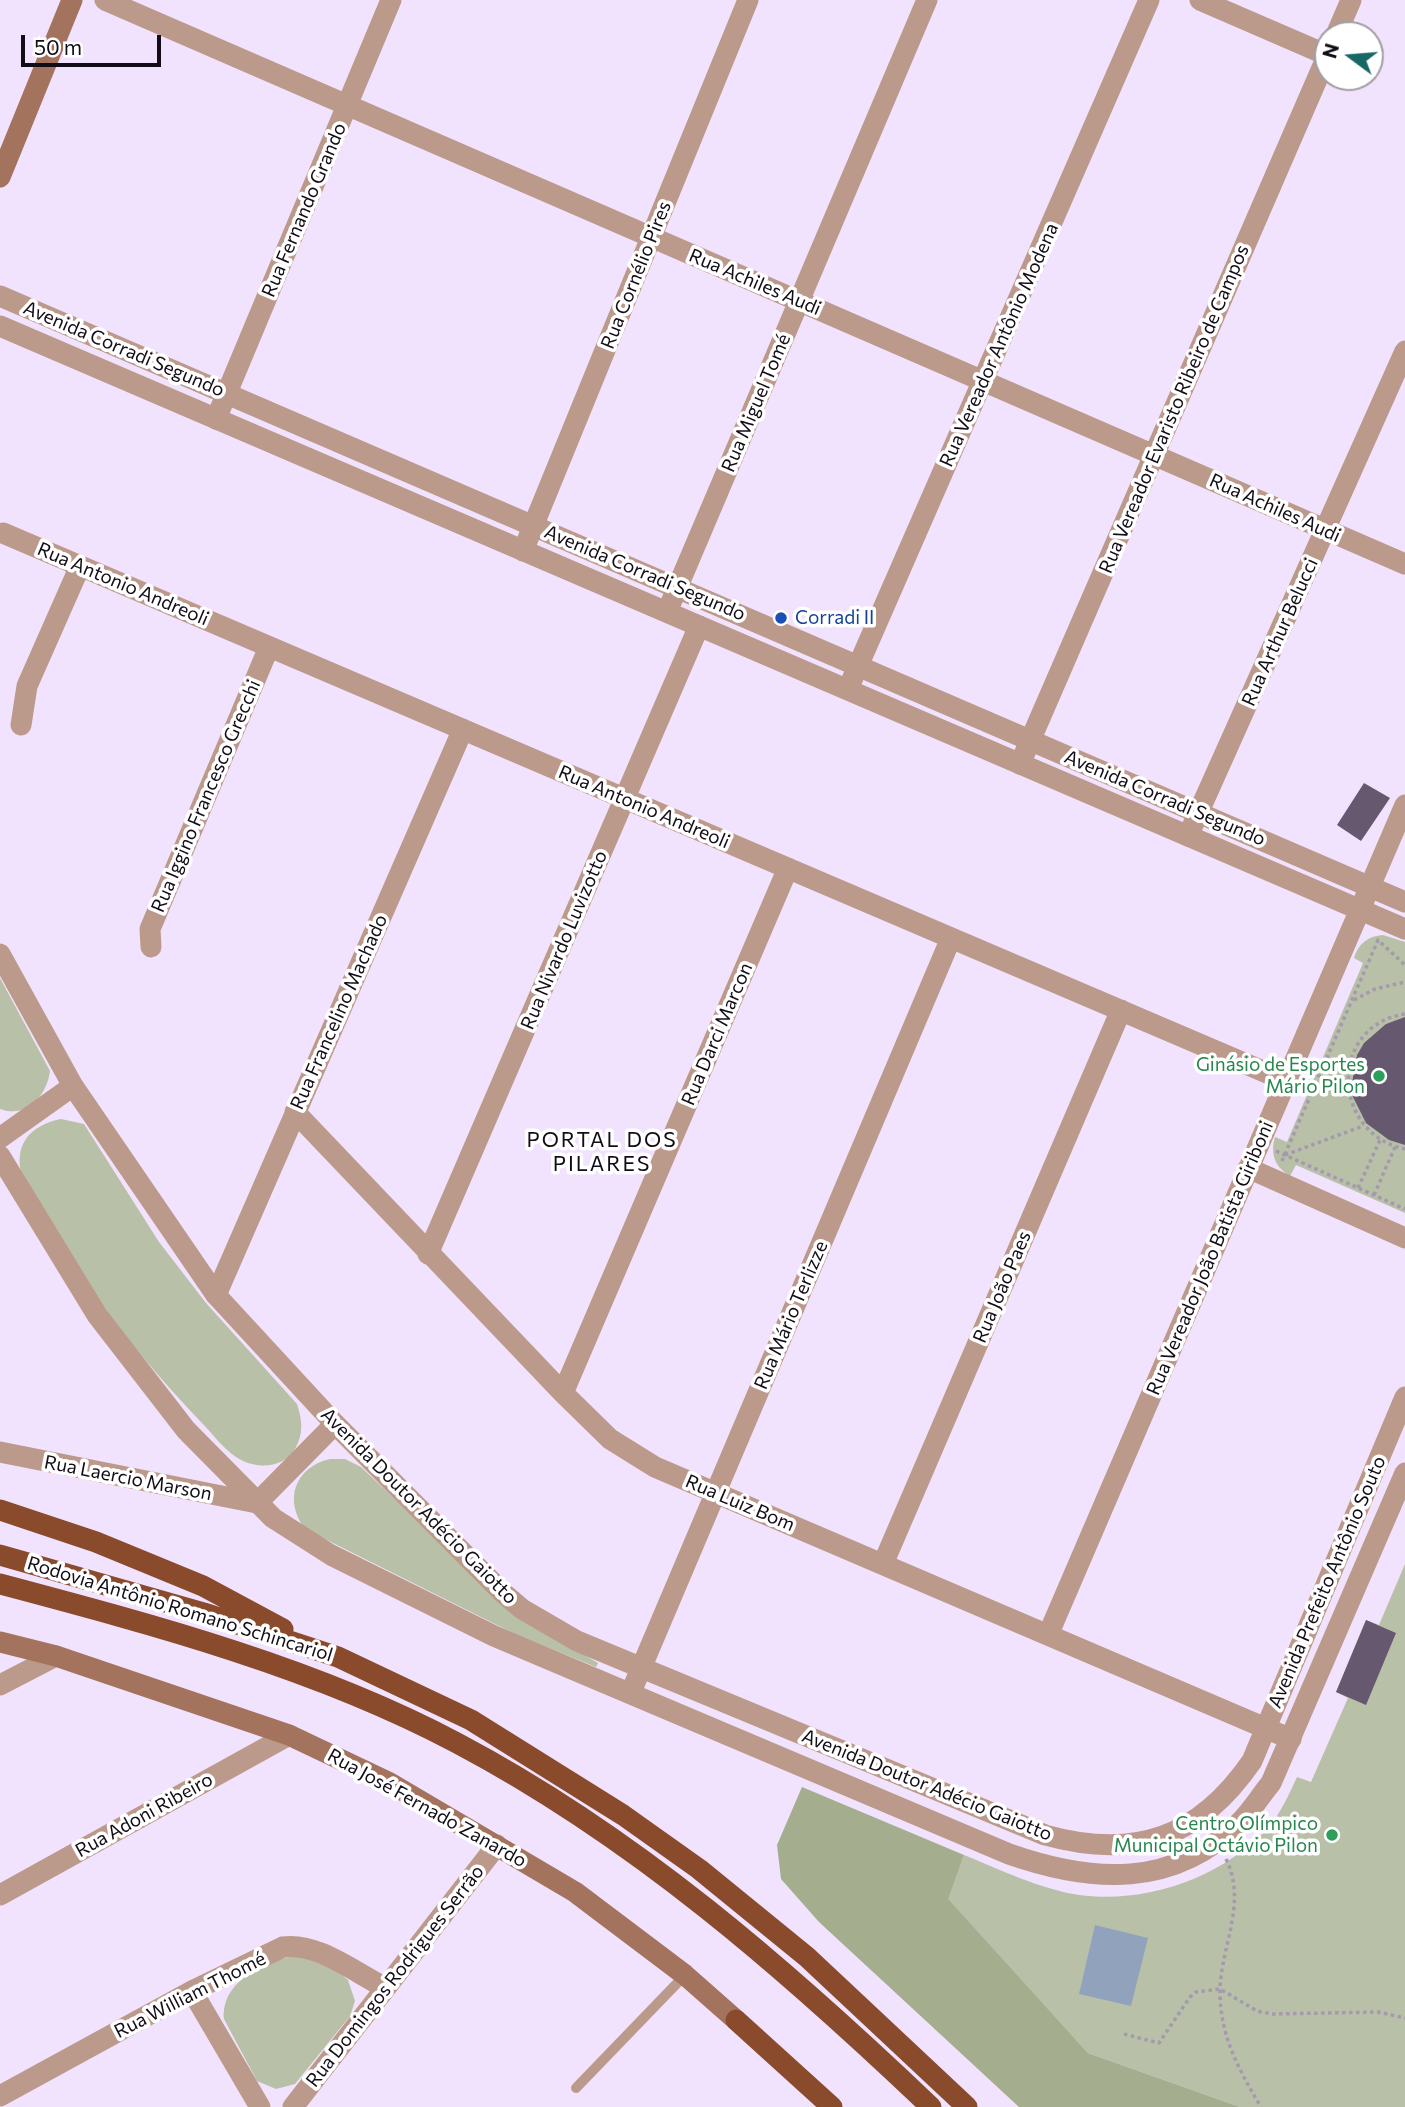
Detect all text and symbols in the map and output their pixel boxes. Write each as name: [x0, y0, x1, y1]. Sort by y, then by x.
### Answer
scale bar: [24, 21, 164, 65]
north arrow: [1314, 21, 1384, 91]
text: 50 m: [34, 34, 82, 59]
text: N: [1317, 41, 1343, 61]
street label: Rua Fernando Grando: [257, 119, 351, 301]
street label: Rua Cornélio Pires: [596, 198, 676, 352]
street label: Rua Vereador Antônio Modena: [935, 220, 1063, 470]
street label: Rua Vereador Evaristo Ribeiro de Campos: [1094, 241, 1254, 577]
street label: Rua Achiles Audi: [686, 244, 824, 320]
street label: Avenida Corradi Segundo: [20, 296, 228, 402]
street label: Rua Miguel Tomé: [717, 330, 795, 476]
street label: Rua Achiles Audi: [1206, 469, 1344, 547]
street label: Avenida Corradi Segundo: [541, 520, 749, 626]
street label: Rua Antonio Andreoli: [34, 538, 212, 630]
street label: Rua Arthur Belucci: [1237, 555, 1323, 709]
place label: Corradi II: [795, 607, 874, 629]
marker: Corradi II: [773, 610, 789, 626]
street label: Rua Iggino Francesco Grecchi: [147, 676, 265, 916]
street label: Avenida Corradi Segundo: [1061, 745, 1269, 851]
street label: Rua Antonio Andreoli: [555, 761, 733, 853]
street label: Rua Nivardo Luvizotto: [516, 847, 612, 1033]
street label: Rua Francelino Machado: [286, 911, 392, 1113]
street label: Rua Darci Marcon: [677, 959, 757, 1109]
place label: Ginásio de Esportes Mário Pilon: [1196, 1054, 1365, 1098]
marker: Ginásio de Esportes Mário Pilon: [1371, 1068, 1387, 1084]
street label: Rua Vereador João Batista Giriboni: [1142, 1118, 1278, 1398]
district label: PORTAL DOS PILARES: [528, 1127, 676, 1177]
street label: Rua João Paes: [968, 1228, 1036, 1346]
street label: Rua Mário Terlizze: [749, 1237, 833, 1393]
street label: Avenida Doutor Adécio Gaiotto: [316, 1403, 522, 1609]
street label: Rua Laercio Marson: [42, 1451, 214, 1505]
street label: Avenida Prefeito Antônio Souto: [1263, 1453, 1391, 1711]
street label: Rua Luiz Bom: [682, 1470, 798, 1536]
street label: Rodovia Antônio Romano Schincariol: [24, 1552, 336, 1666]
street label: Avenida Doutor Adécio Gaiotto: [798, 1724, 1056, 1846]
street label: Rua José Fernado Zanardo: [324, 1744, 530, 1872]
street label: Rua Adoni Ribeiro: [71, 1768, 217, 1862]
place label: Centro Olímpico Municipal Octávio Pilon: [1114, 1813, 1318, 1857]
marker: Centro Olímpico Municipal Octávio Pilon: [1324, 1827, 1340, 1843]
street label: Rua Domingos Rodrigues Serrão: [301, 1860, 489, 2092]
street label: Rua William Thomé: [111, 1947, 269, 2043]

